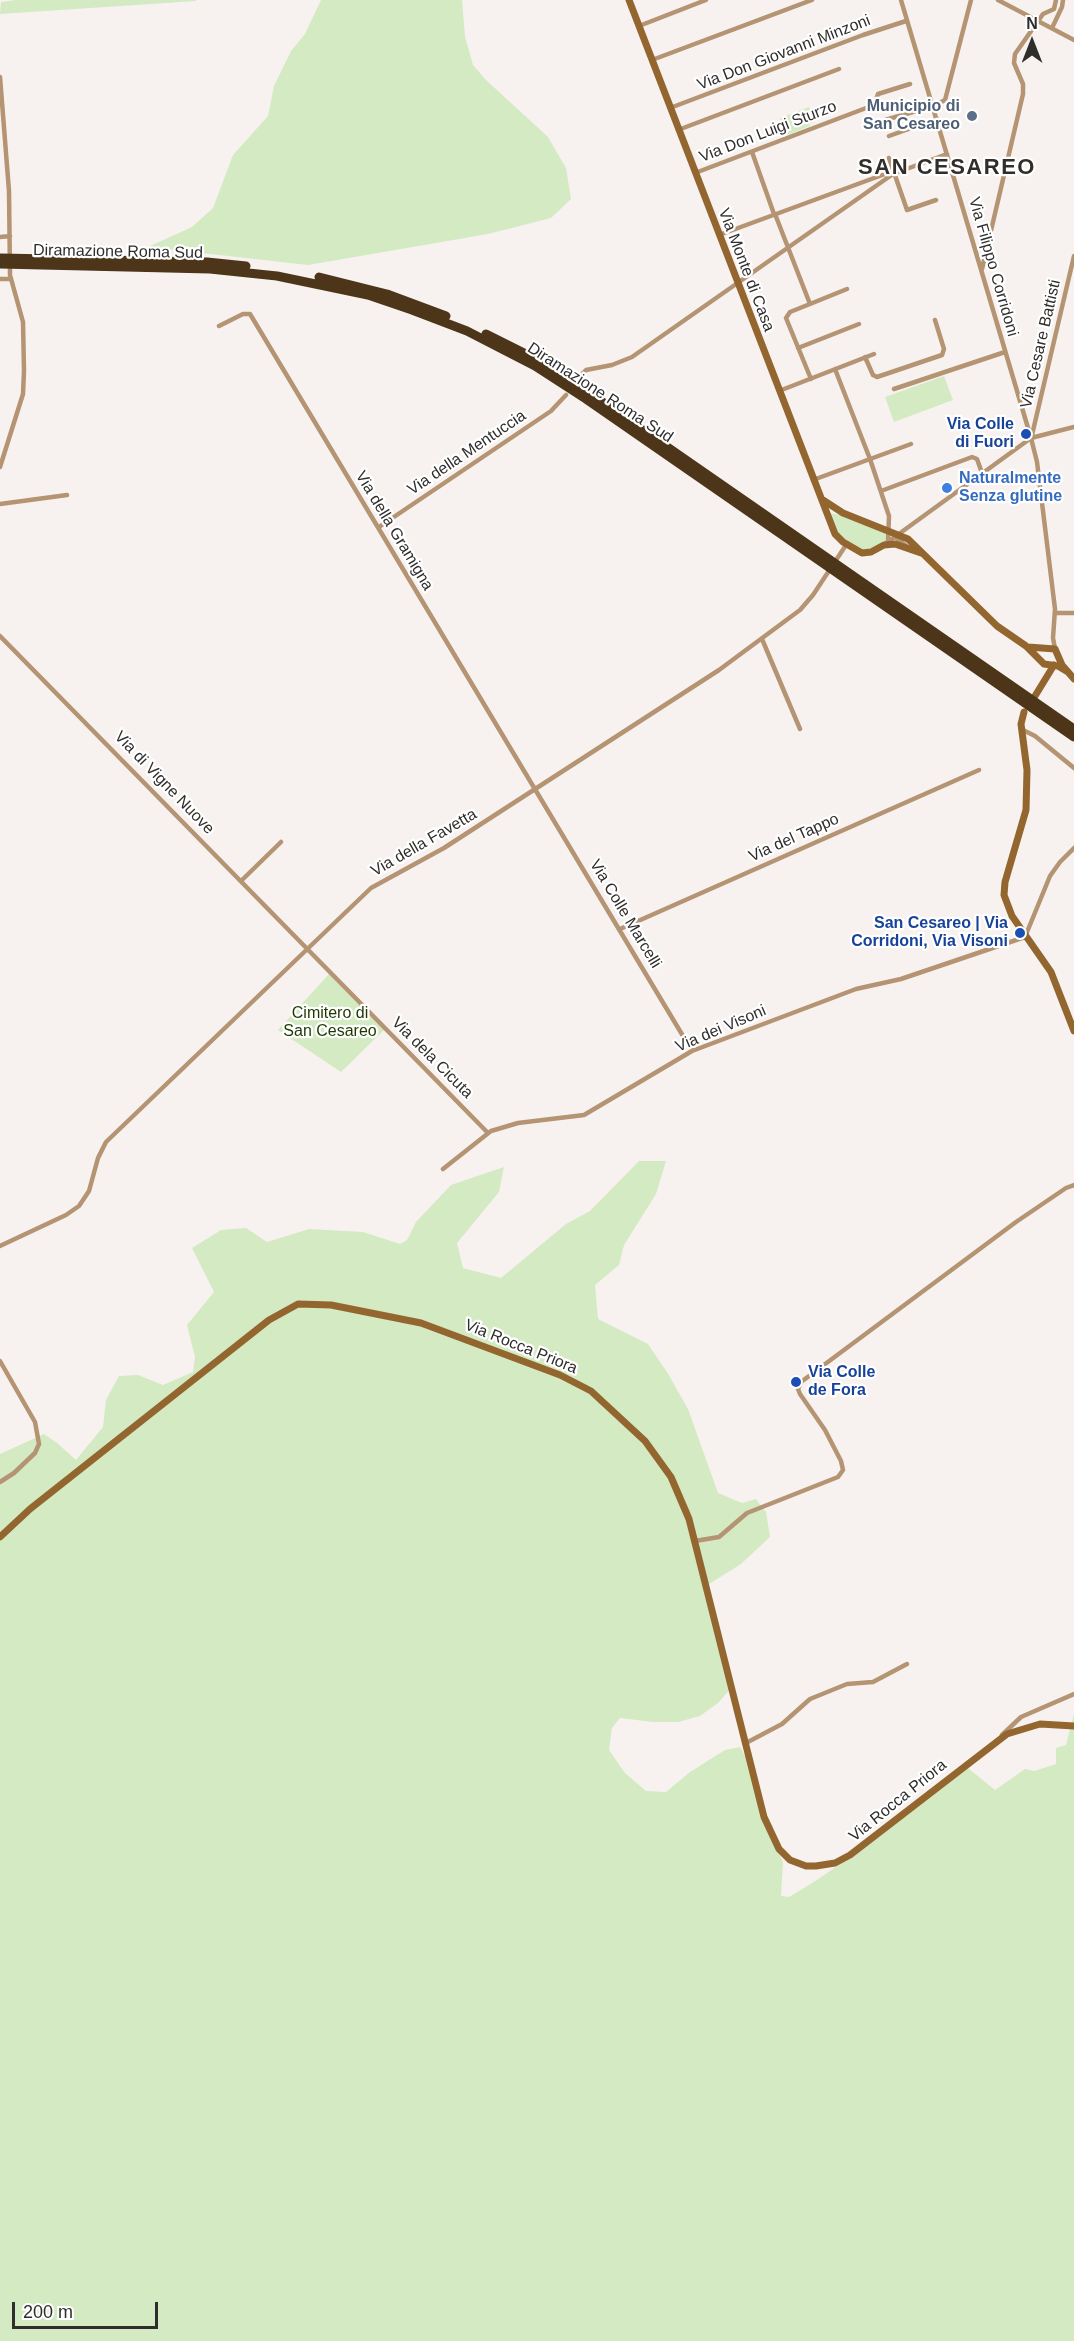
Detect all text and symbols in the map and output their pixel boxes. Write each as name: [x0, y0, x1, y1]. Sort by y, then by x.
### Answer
street label: Via Don Giovanni Minzoni: [695, 11, 873, 95]
north arrow: [1002, 12, 1062, 72]
text: N: [1026, 15, 1038, 32]
street label: Via Don Luigi Sturzo: [697, 97, 839, 167]
place label: Municipio di San Cesareo: [863, 97, 960, 135]
marker: Municipio di San Cesareo: [965, 109, 979, 123]
district label: SAN CESAREO: [858, 155, 1036, 181]
street label: Via Filippo Corridoni: [964, 195, 1022, 339]
street label: Via Monte di Casa: [714, 206, 778, 334]
street label: Diramazione Roma Sud: [33, 241, 203, 263]
street label: Via Cesare Battisti: [1017, 278, 1065, 410]
street label: Diramazione Roma Sud: [524, 339, 676, 447]
street label: Via della Mentuccia: [404, 406, 530, 500]
place label: Via Colle di Fuori: [947, 415, 1014, 453]
marker: Via Colle di Fuori: [1019, 427, 1033, 441]
street label: Via della Gramigna: [351, 468, 437, 594]
place label: Naturalmente Senza glutine: [959, 469, 1062, 507]
marker: Naturalmente Senza glutine: [940, 481, 954, 495]
street label: Via di Vigne Nuove: [110, 728, 218, 838]
street label: Via della Favetta: [368, 805, 480, 881]
street label: Via del Tappo: [746, 810, 842, 866]
street label: Via Colle Marcelli: [585, 856, 665, 972]
place label: San Cesareo | Via Corridoni, Via Visoni: [851, 914, 1008, 952]
marker: San Cesareo | Via Corridoni, Via Visoni: [1013, 926, 1027, 940]
street label: Via dei Visoni: [673, 1001, 769, 1057]
park label: Cimitero di San Cesareo: [283, 1004, 377, 1042]
street label: Via dela Cicuta: [387, 1013, 477, 1103]
street label: Via Rocca Priora: [462, 1316, 580, 1378]
place label: Via Colle de Fora: [808, 1363, 875, 1401]
marker: Via Colle de Fora: [789, 1375, 803, 1389]
street label: Via Rocca Priora: [845, 1756, 951, 1846]
scale bar: [15, 2290, 160, 2328]
text: 200 m: [23, 2302, 73, 2322]

